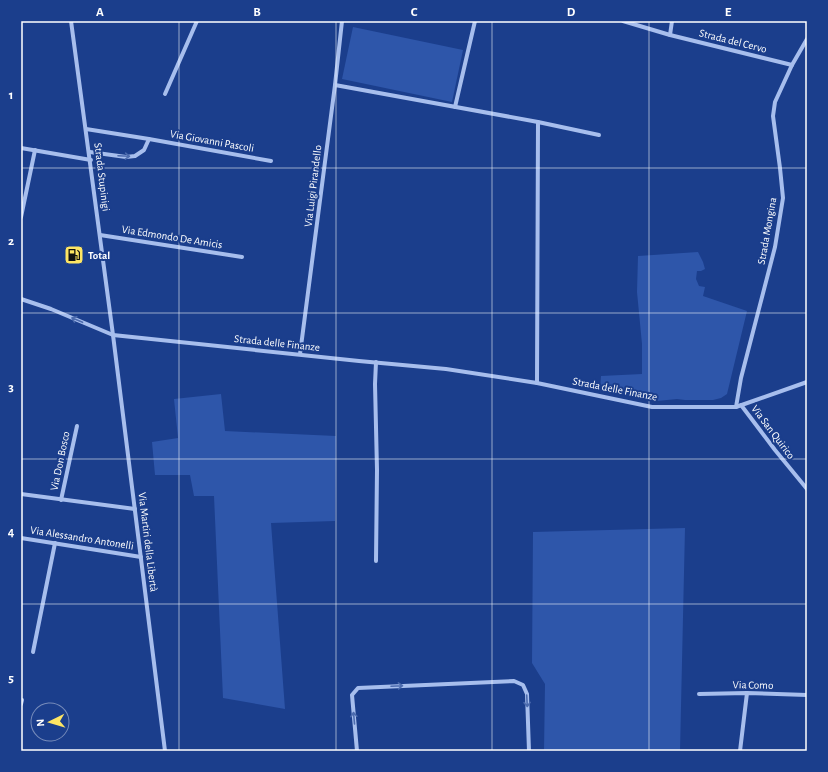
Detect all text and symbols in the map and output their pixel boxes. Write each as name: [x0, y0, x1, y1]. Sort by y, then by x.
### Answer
text: A: [96, 6, 104, 19]
text: B: [253, 6, 261, 19]
text: C: [411, 6, 418, 19]
text: D: [567, 6, 576, 19]
text: E: [725, 6, 732, 19]
street label: Strada del Cervo: [698, 27, 768, 55]
text: 1: [9, 89, 13, 102]
street label: Via Giovanni Pascoli: [169, 128, 255, 154]
street label: Strada Stupinigi: [92, 142, 112, 212]
street label: Via Luigi Pirandello: [303, 144, 323, 228]
one-way arrow: [117, 152, 130, 159]
street label: Strada Mongina: [756, 197, 778, 265]
street label: Via Edmondo De Amicis: [121, 224, 223, 250]
text: 2: [8, 235, 14, 248]
fuel station icon: Total: [63, 244, 85, 266]
place label: Total: [88, 250, 110, 261]
one-way arrow: [71, 316, 83, 324]
street label: Strada delle Finanze: [234, 333, 320, 353]
street label: Strada delle Finanze: [572, 375, 658, 403]
text: 3: [8, 381, 14, 394]
street label: Via San Quirico: [749, 403, 797, 461]
street label: Via Don Bosco: [48, 430, 72, 492]
street label: Via Martiri della Libertà: [136, 492, 160, 592]
street label: Via Alessandro Antonelli: [29, 524, 135, 552]
text: 4: [8, 526, 15, 539]
text: 5: [8, 672, 14, 685]
street label: Via Como: [733, 679, 773, 691]
one-way arrow: [390, 682, 403, 690]
one-way arrow: [523, 694, 531, 707]
north arrow: [30, 702, 70, 742]
one-way arrow: [350, 712, 358, 725]
text: N: [35, 719, 46, 727]

